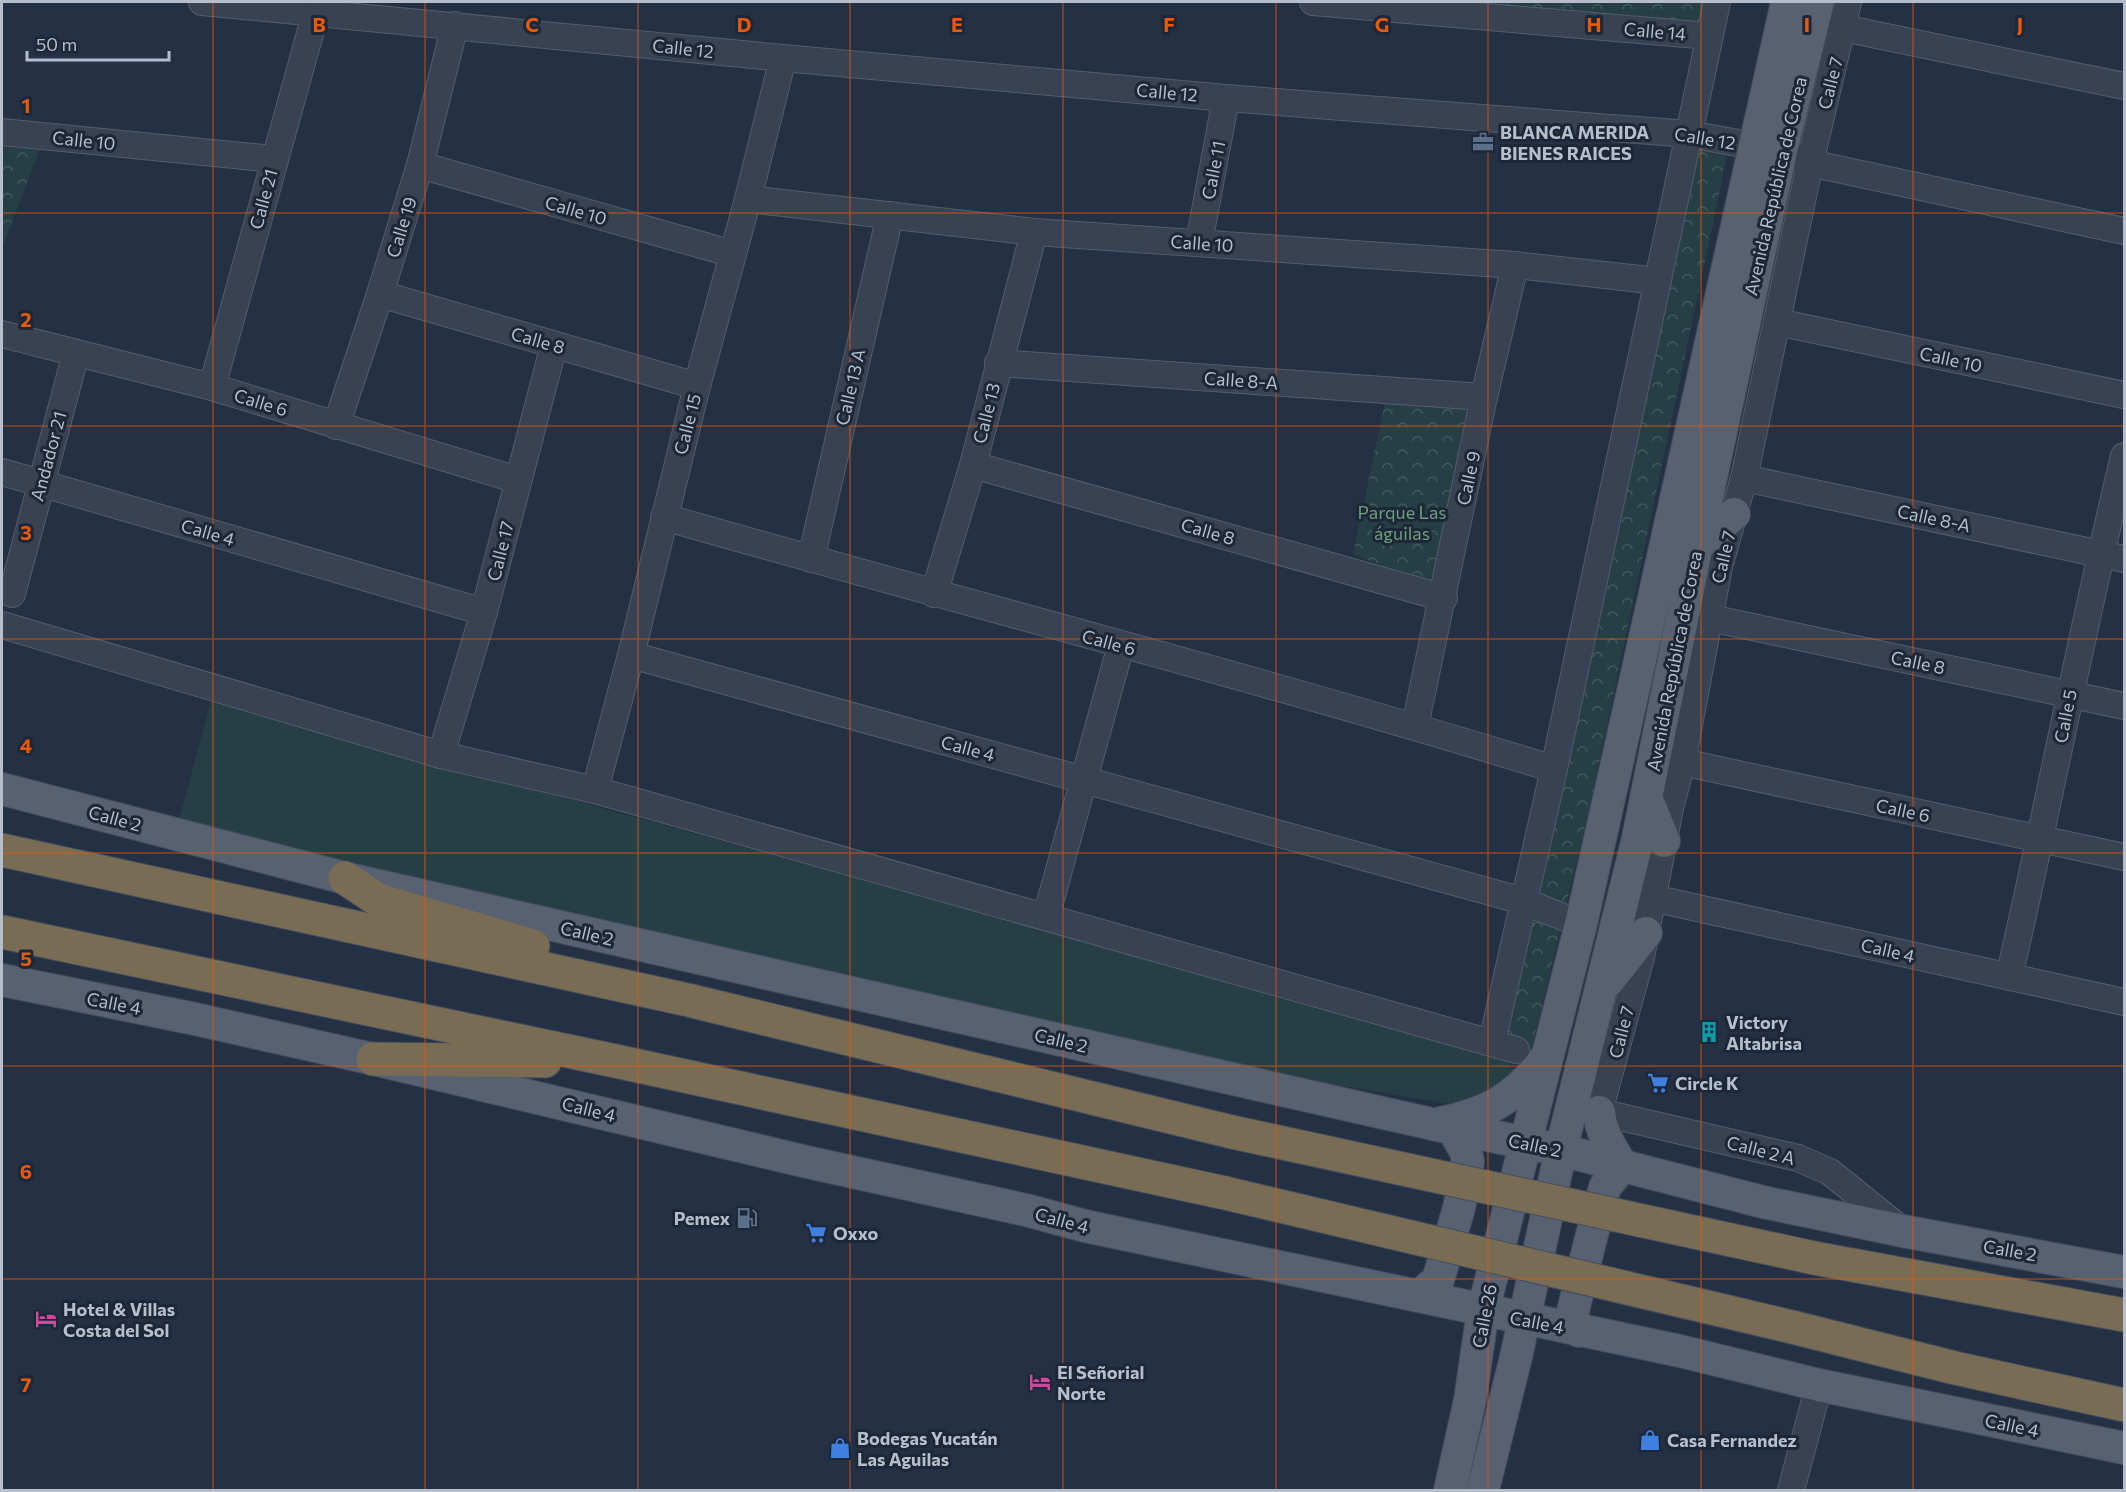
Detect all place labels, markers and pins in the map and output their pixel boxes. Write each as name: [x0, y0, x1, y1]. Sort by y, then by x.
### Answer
place label: BLANCA MERIDA BIENES RAICES: [1500, 121, 1649, 164]
office icon: BLANCA MERIDA BIENES RAICES: [1471, 130, 1495, 154]
place label: Victory Altabrisa: [1726, 1011, 1802, 1054]
building icon: Victory Altabrisa: [1697, 1020, 1721, 1044]
supermarket icon: Circle K: [1646, 1071, 1670, 1095]
place label: Circle K: [1675, 1072, 1739, 1094]
fuel station icon: Pemex: [735, 1206, 759, 1230]
place label: Pemex: [674, 1207, 730, 1229]
supermarket icon: Oxxo: [804, 1221, 828, 1245]
place label: Oxxo: [833, 1222, 878, 1244]
place label: Hotel & Villas Costa del Sol: [63, 1298, 175, 1341]
hotel icon: Hotel & Villas Costa del Sol: [34, 1307, 58, 1331]
place label: El Señorial Norte: [1057, 1361, 1144, 1404]
hotel icon: El Señorial Norte: [1028, 1370, 1052, 1394]
place label: Bodegas Yucatán Las Aguilas: [857, 1427, 998, 1470]
shop icon: Casa Fernandez: [1638, 1428, 1662, 1452]
place label: Casa Fernandez: [1667, 1429, 1797, 1451]
shop icon: Bodegas Yucatán Las Aguilas: [828, 1436, 852, 1460]

